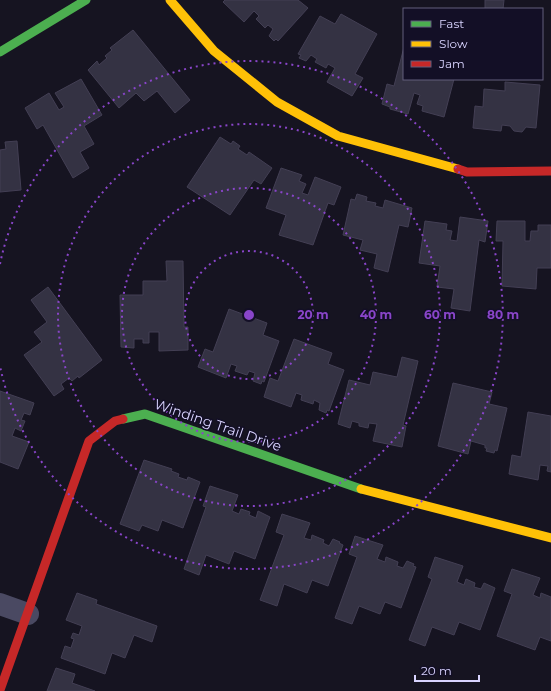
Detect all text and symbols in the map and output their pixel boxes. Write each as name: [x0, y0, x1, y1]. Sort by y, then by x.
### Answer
legend: [403, 8, 543, 80]
text: Fast: [439, 16, 464, 31]
text: Slow: [439, 36, 468, 51]
text: Jam: [438, 56, 465, 71]
text: 20 m: [297, 307, 329, 322]
text: 40 m: [360, 307, 392, 322]
text: 60 m: [424, 307, 456, 322]
text: 80 m: [487, 307, 519, 322]
centre of rings: [242, 308, 256, 322]
street label: Winding Trail Drive: [152, 395, 284, 455]
scale bar: [415, 657, 479, 683]
text: 20 m: [421, 663, 452, 678]

